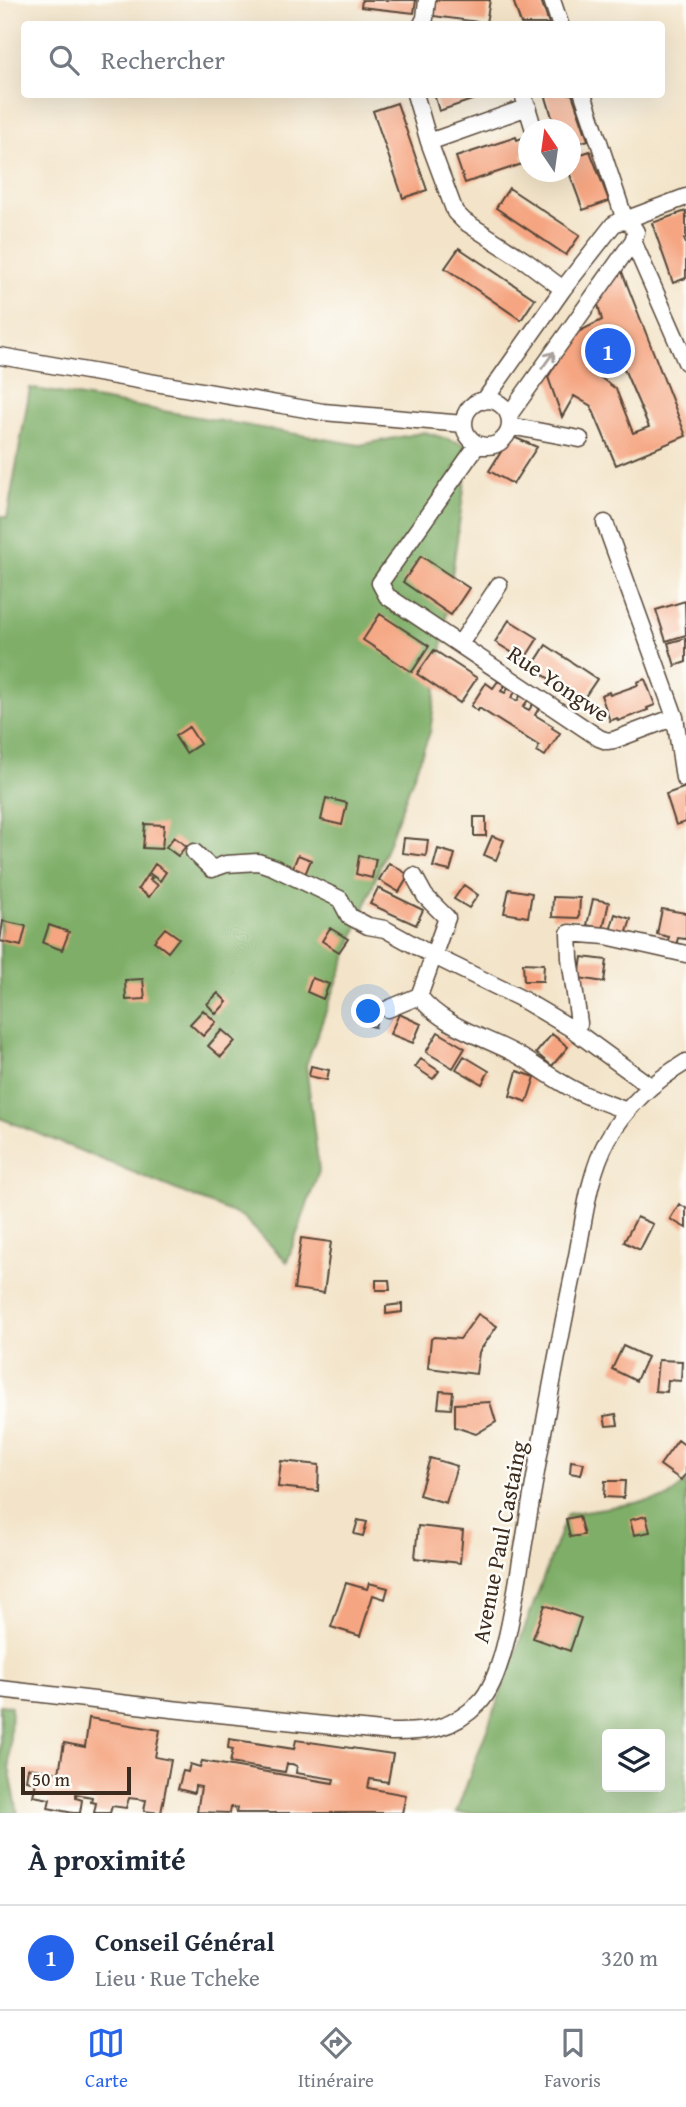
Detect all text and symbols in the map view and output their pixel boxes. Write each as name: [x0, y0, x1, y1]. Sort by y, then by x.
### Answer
search box: [21, 21, 665, 98]
text: Rechercher: [101, 40, 225, 79]
icon: search: [45, 41, 83, 79]
north arrow: [518, 119, 581, 182]
pin: 1: [585, 325, 631, 377]
one-way arrow: [541, 351, 556, 370]
street label: Rue Yongwe: [501, 637, 617, 729]
your location: [351, 994, 385, 1028]
street label: Avenue Paul Castaing: [463, 1438, 535, 1646]
map controls: [602, 1729, 665, 1792]
button: layers: [602, 1729, 665, 1792]
scale bar: [21, 1764, 131, 1796]
text: 50 m: [32, 1765, 70, 1793]
text: À proximité: [28, 1837, 186, 1881]
text: Conseil Général: [95, 1922, 274, 1961]
text: 1: [45, 1941, 57, 1974]
text: 320 m: [601, 1941, 658, 1974]
text: Lieu · Rue Tcheke: [95, 1961, 260, 1994]
tab: Carte: [85, 2024, 128, 2094]
tab: Itinéraire: [298, 2024, 374, 2094]
tab: Favoris: [544, 2024, 601, 2094]

